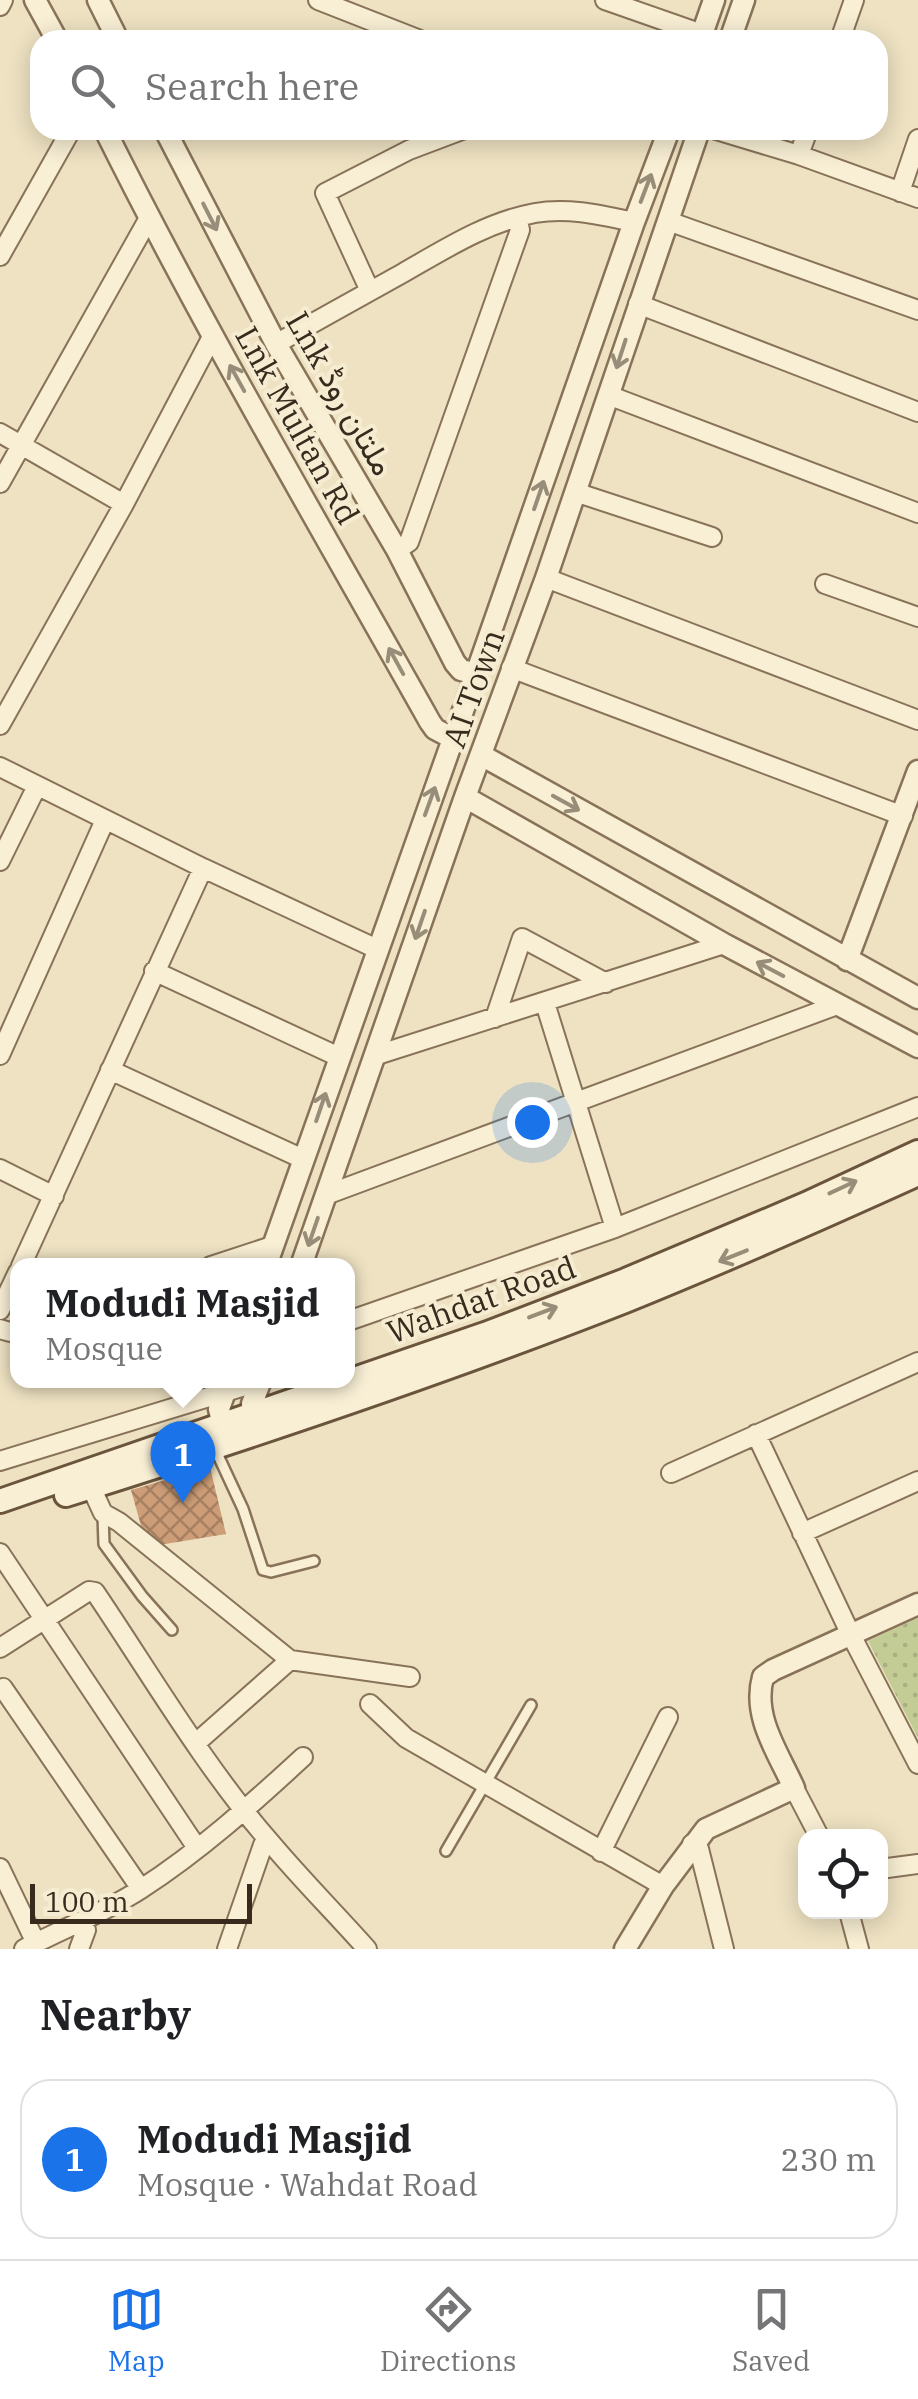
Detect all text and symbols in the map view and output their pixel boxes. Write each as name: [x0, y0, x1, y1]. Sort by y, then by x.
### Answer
search box: [30, 30, 888, 140]
icon: search: [65, 58, 120, 113]
text: Search here: [145, 61, 359, 110]
one-way arrow: [639, 174, 657, 204]
one-way arrow: [201, 201, 220, 231]
street label: Lnk ملتان روڈ: [277, 303, 405, 483]
street label: Lnk Multan Rd: [226, 319, 370, 531]
one-way arrow: [611, 338, 629, 370]
one-way arrow: [227, 364, 247, 392]
one-way arrow: [531, 479, 549, 511]
street label: AI Town: [432, 623, 514, 753]
one-way arrow: [386, 647, 406, 676]
one-way arrow: [422, 787, 440, 818]
one-way arrow: [551, 793, 581, 813]
one-way arrow: [410, 908, 428, 939]
one-way arrow: [755, 959, 785, 978]
one-way arrow: [313, 1093, 331, 1124]
your location: [507, 1097, 558, 1148]
one-way arrow: [827, 1176, 857, 1195]
one-way arrow: [303, 1215, 321, 1246]
street label: Wahdat Road: [381, 1245, 581, 1353]
one-way arrow: [718, 1248, 749, 1266]
popup: [10, 1258, 355, 1388]
text: Modudi Masjid: [45, 1278, 320, 1327]
one-way arrow: [527, 1301, 558, 1319]
text: Mosque: [45, 1327, 163, 1369]
pin: 1: [150, 1420, 216, 1503]
map controls: [798, 1829, 888, 1919]
button: locate: [798, 1829, 888, 1919]
scale bar: [30, 1879, 252, 1924]
text: 100 m: [45, 1883, 129, 1920]
text: Nearby: [40, 1987, 191, 2042]
text: Modudi Masjid: [137, 2114, 412, 2163]
text: 1: [65, 2138, 84, 2180]
text: 230 m: [780, 2138, 876, 2180]
text: Mosque · Wahdat Road: [137, 2163, 478, 2205]
tab: Map: [108, 2282, 165, 2379]
tab: Directions: [380, 2282, 517, 2379]
tab: Saved: [732, 2282, 810, 2379]

